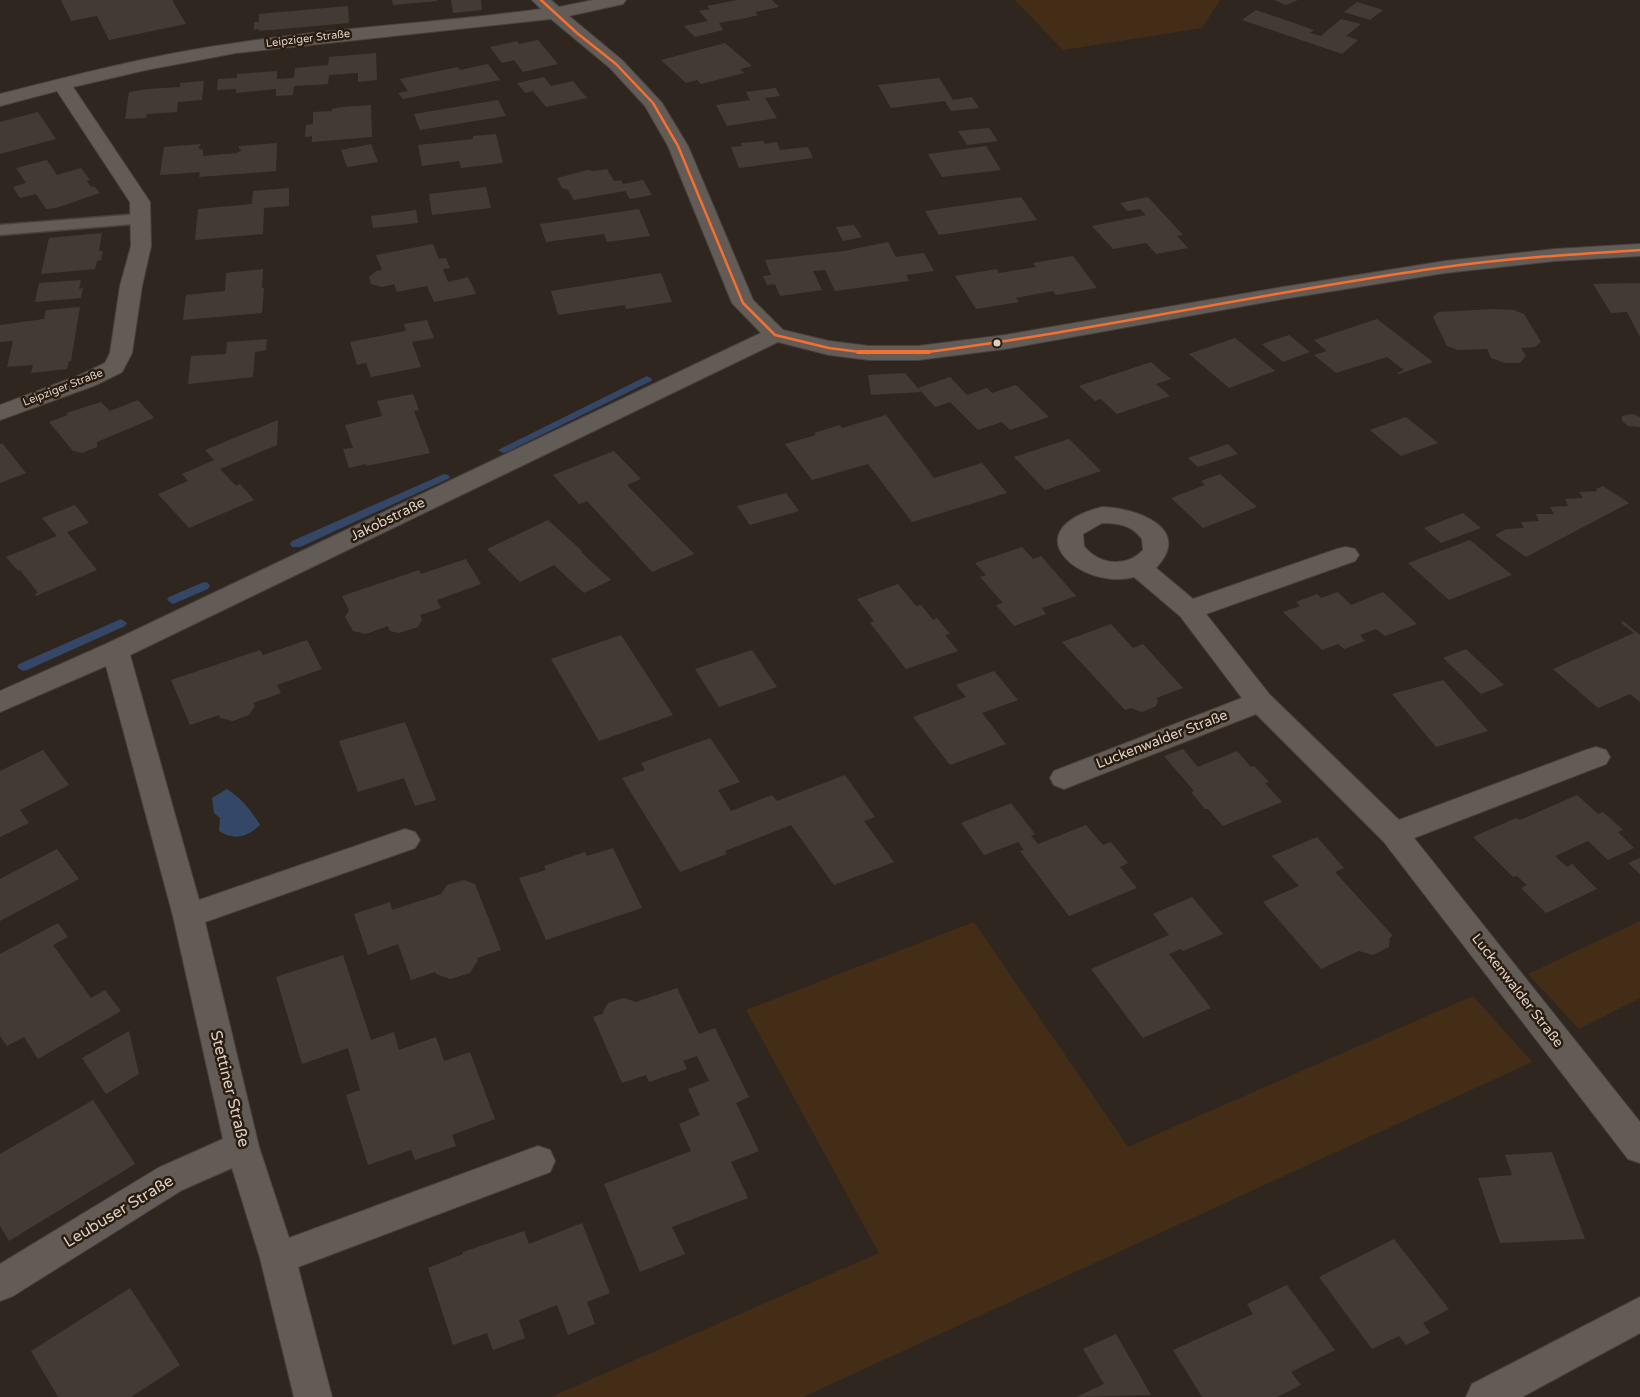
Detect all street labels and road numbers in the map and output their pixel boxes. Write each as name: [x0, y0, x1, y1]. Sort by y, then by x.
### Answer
street label: Leipziger Straße: [265, 27, 351, 51]
street label: Leipziger Straße: [21, 367, 105, 409]
street label: Jakobstraße: [348, 495, 428, 545]
street label: Luckenwalder Straße: [1094, 707, 1230, 773]
street label: Luckenwalder Straße: [1467, 931, 1567, 1051]
street label: Stettiner Straße: [205, 1029, 253, 1149]
street label: Leubuser Straße: [61, 1172, 177, 1252]

